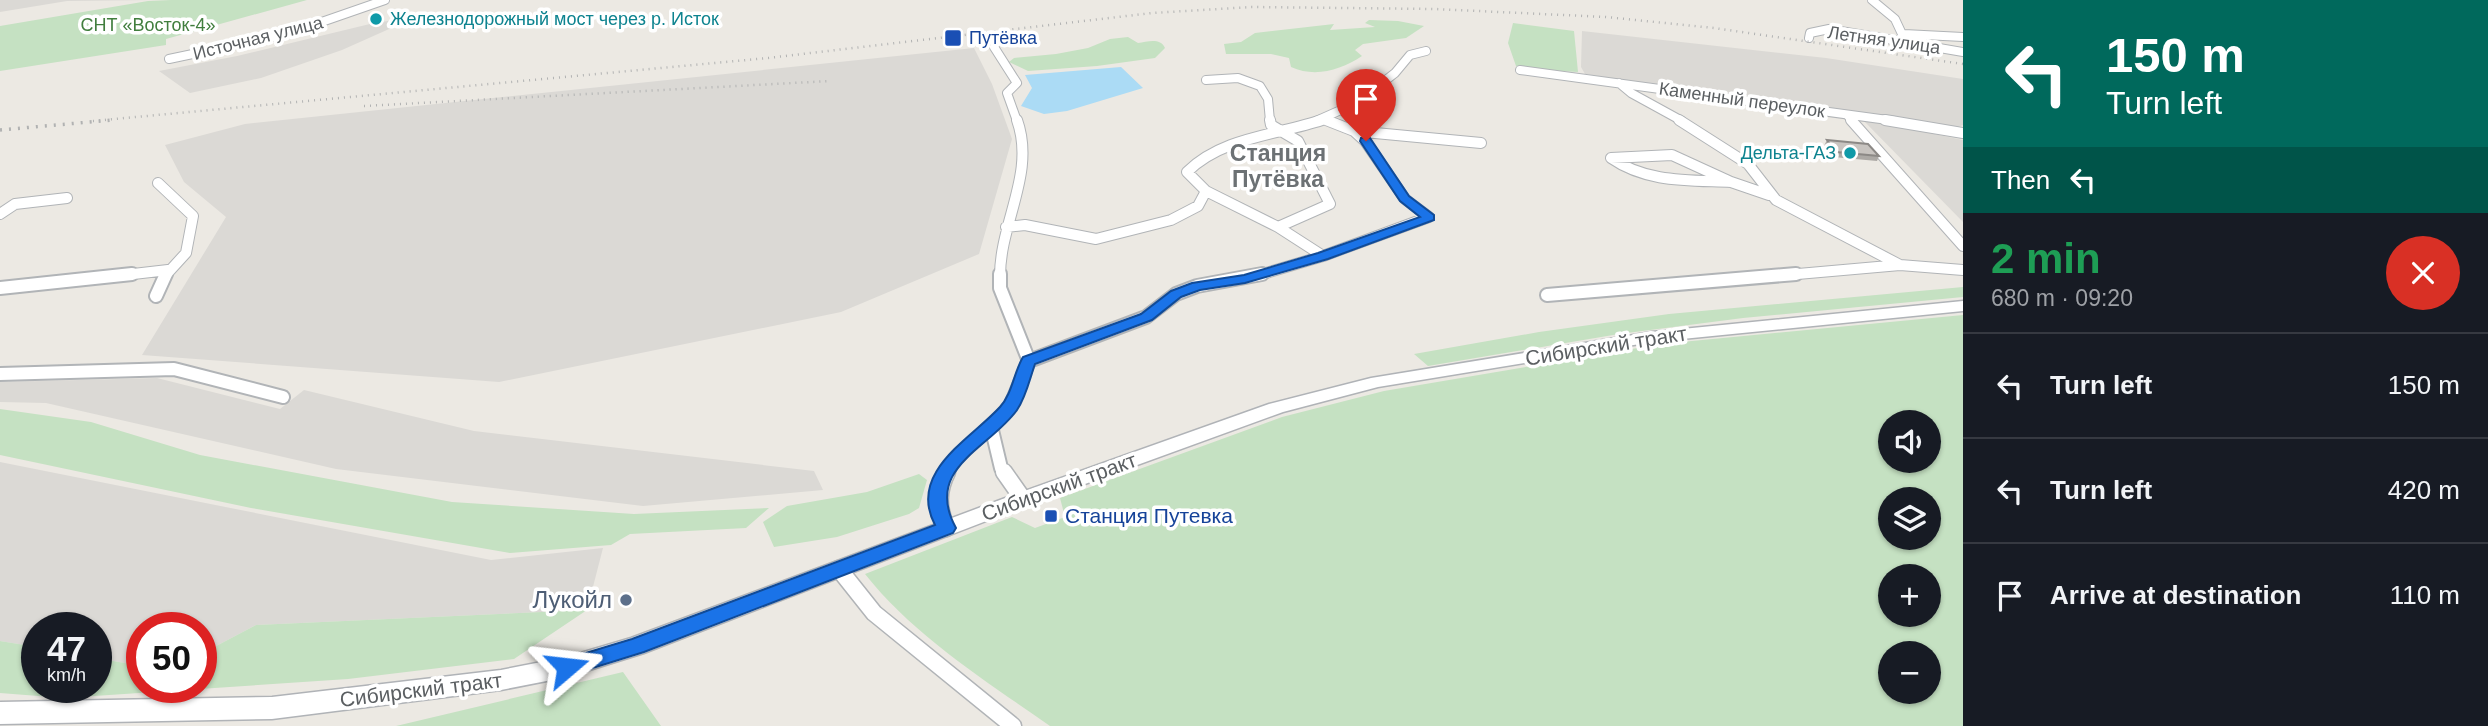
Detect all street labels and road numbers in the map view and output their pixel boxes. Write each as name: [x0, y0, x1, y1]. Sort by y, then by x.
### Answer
street label: Источная улица: [191, 12, 326, 64]
street label: Летняя улица: [1826, 22, 1943, 58]
street label: Каменный переулок: [1658, 78, 1826, 122]
street label: Сибирский тракт: [1523, 321, 1689, 370]
street label: Сибирский тракт: [978, 448, 1140, 525]
street label: Сибирский тракт: [338, 668, 504, 711]

